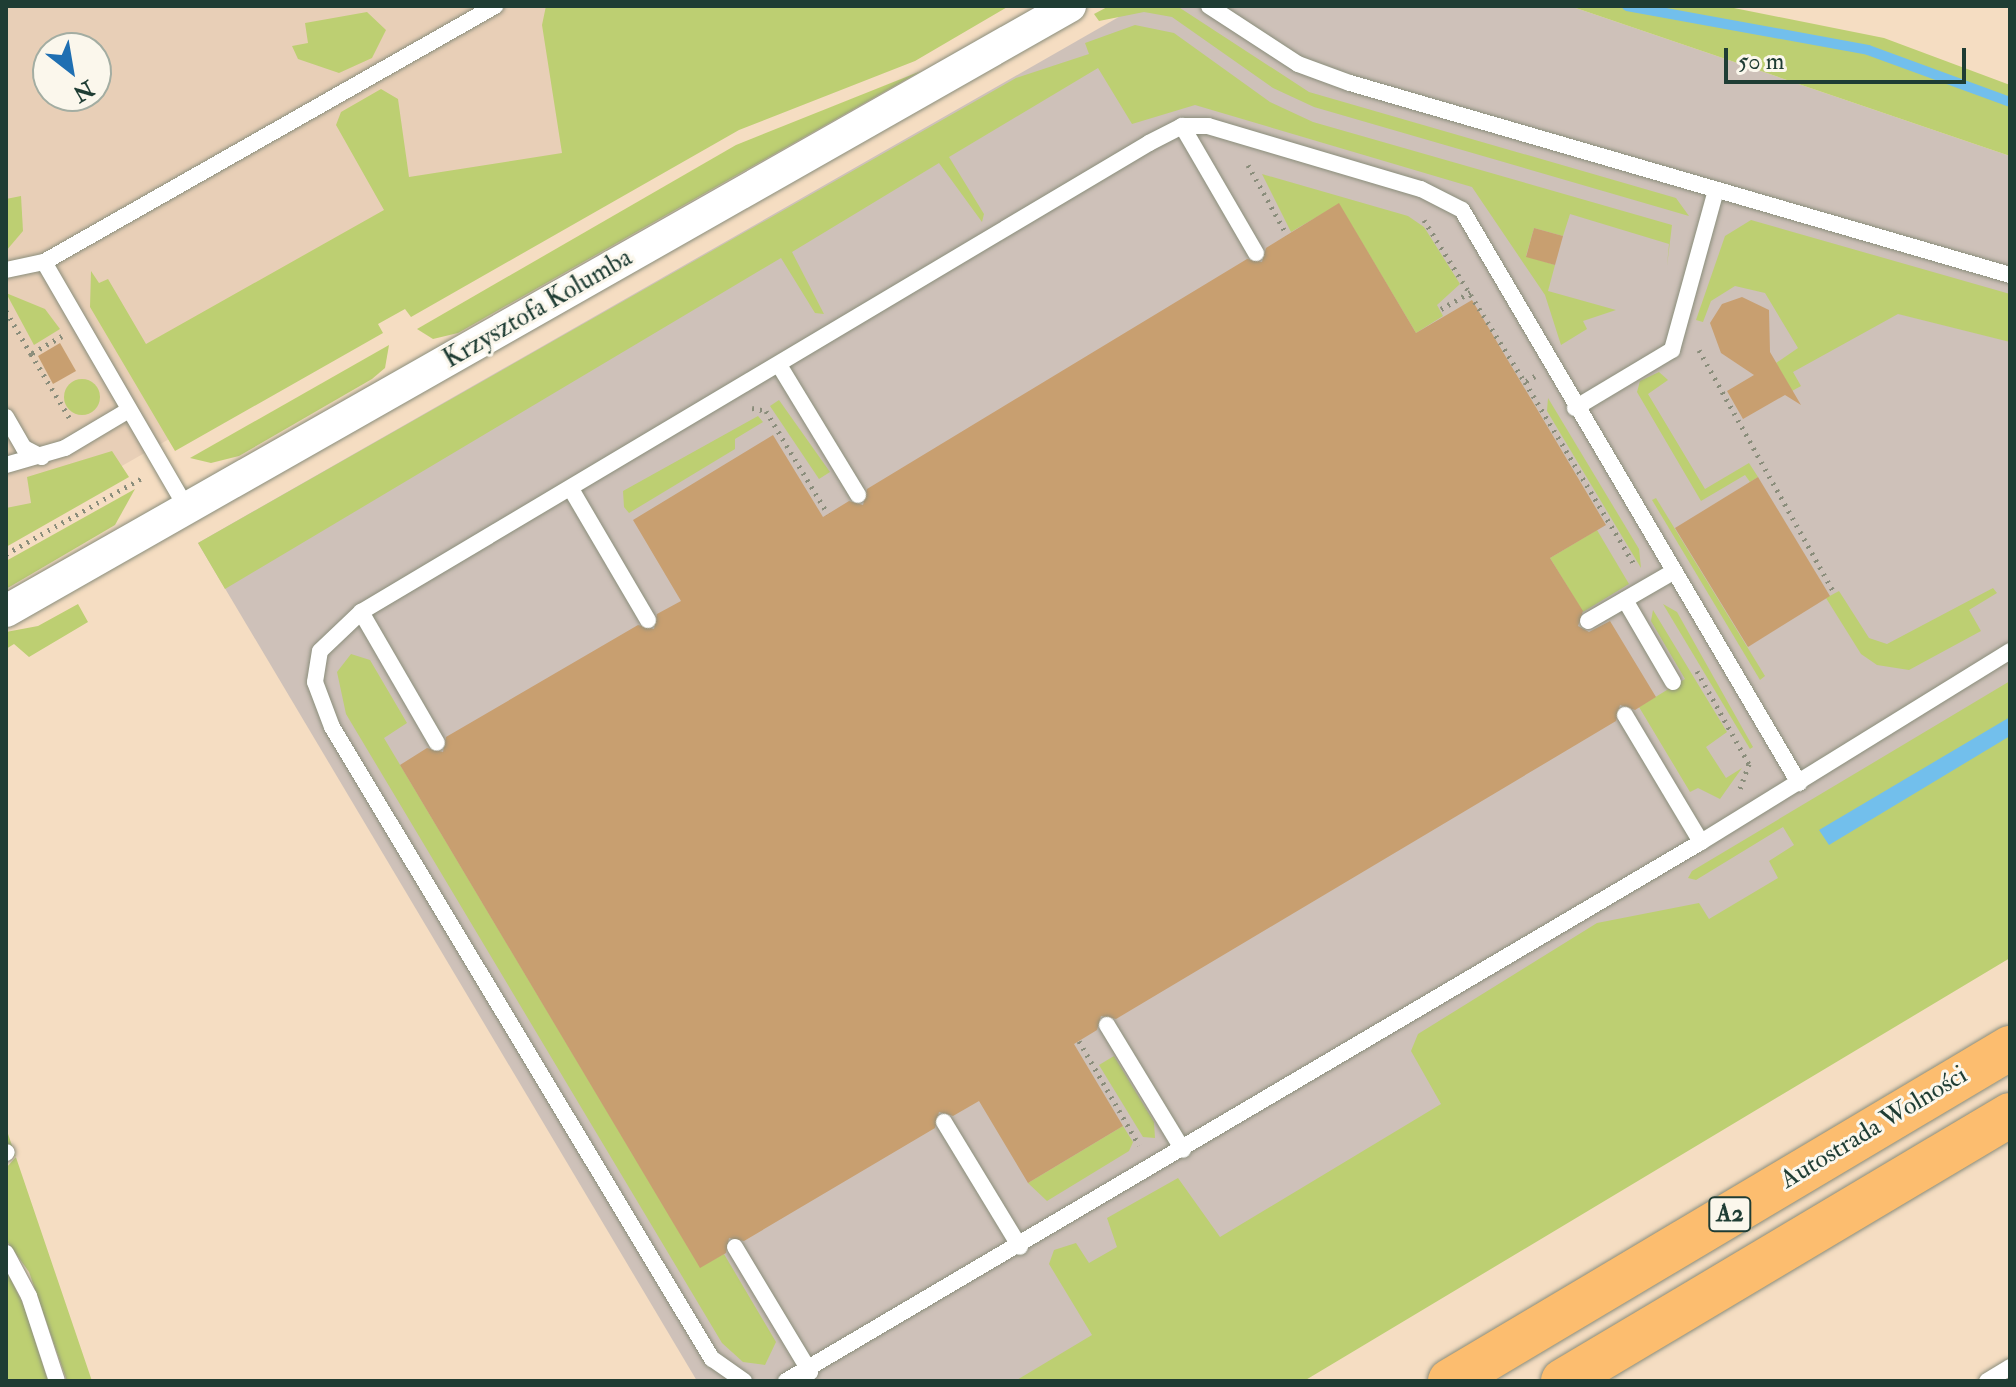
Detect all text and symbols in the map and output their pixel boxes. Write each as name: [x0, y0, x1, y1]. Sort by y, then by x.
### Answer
north arrow: [32, 32, 112, 112]
scale bar: [1728, 32, 1970, 82]
text: 50 m: [1738, 46, 1784, 77]
text: N: [68, 74, 99, 108]
street label: Krzysztofa Kolumba: [438, 242, 638, 376]
street label: Autostrada Wolności: [1775, 1060, 1973, 1196]
road number: A2: [1708, 1194, 1752, 1234]

